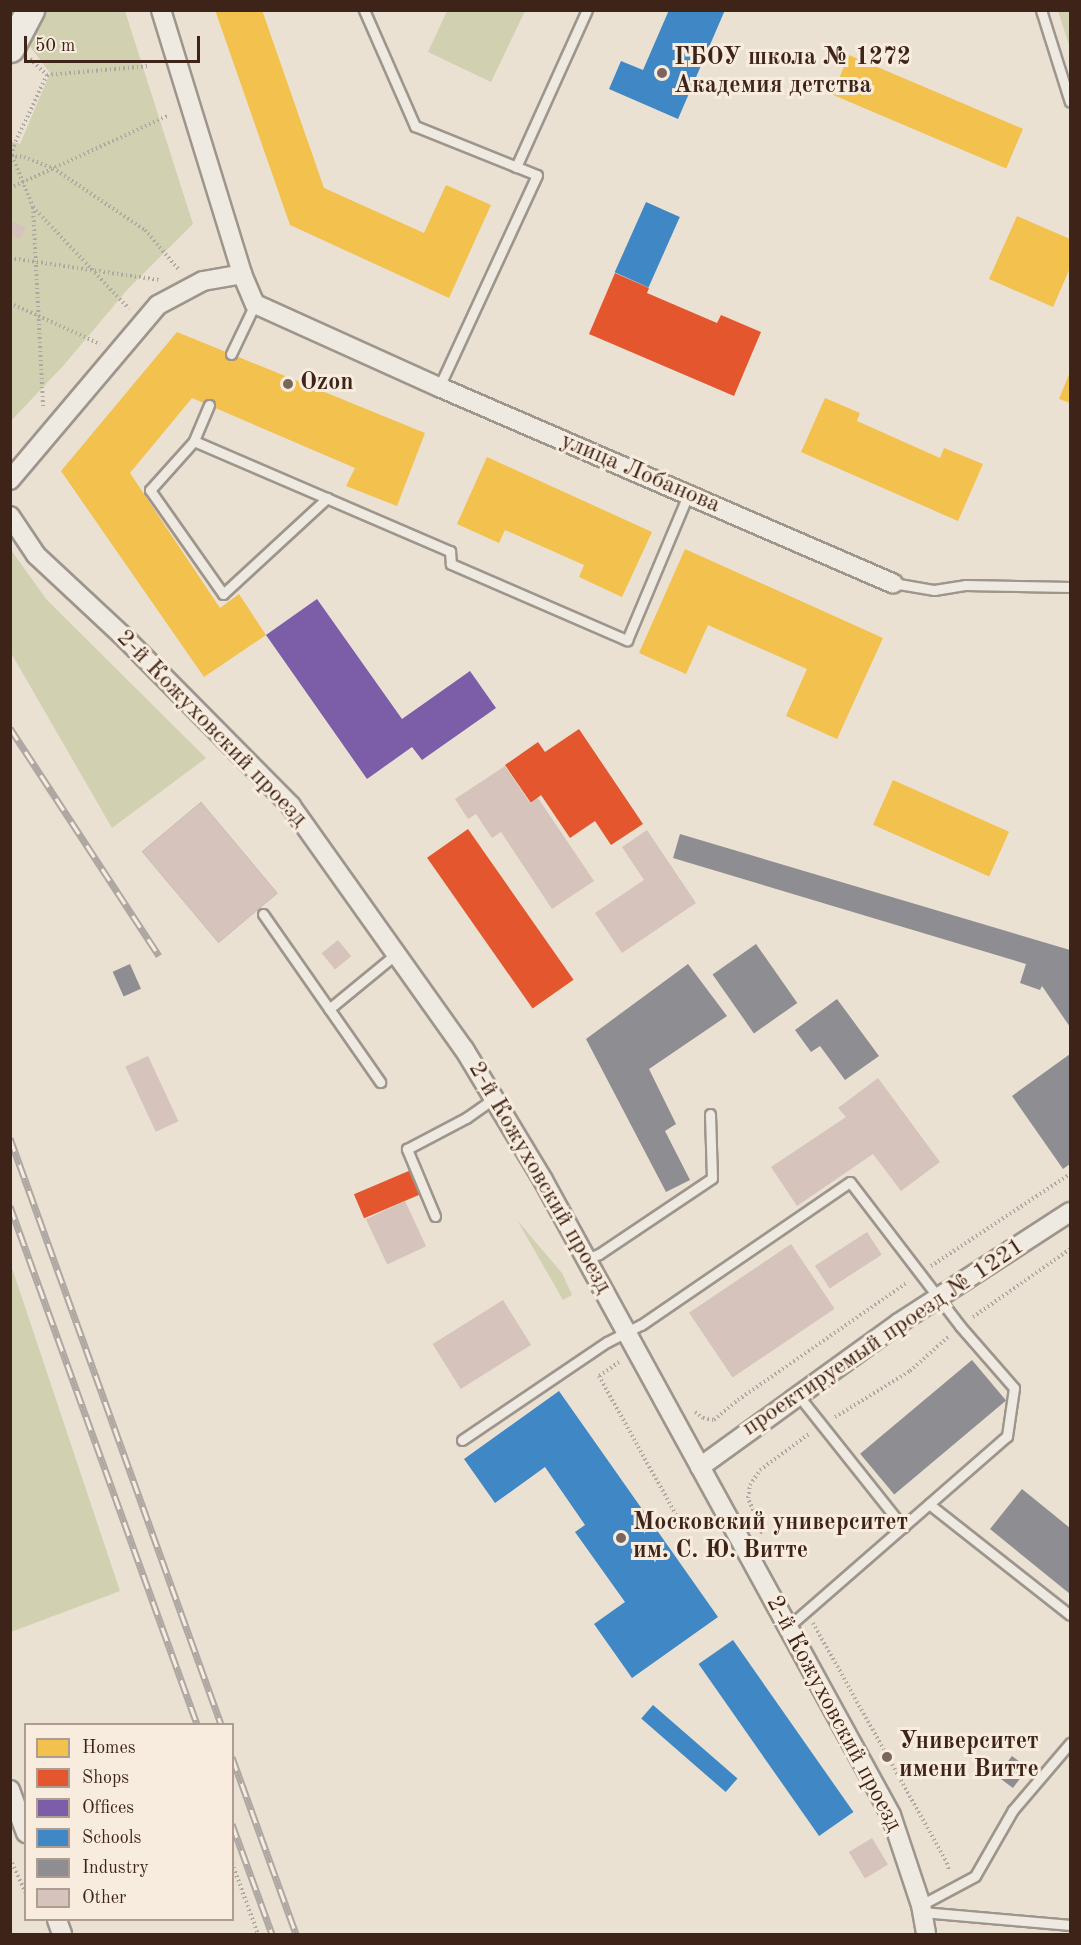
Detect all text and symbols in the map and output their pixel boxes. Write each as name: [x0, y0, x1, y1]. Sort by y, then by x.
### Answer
scale bar: [27, 24, 202, 62]
text: 50 m: [35, 37, 75, 55]
place label: ГБОУ школа № 1272 Академия детства: [674, 45, 911, 101]
marker: ГБОУ школа № 1272 Академия детства: [655, 66, 669, 80]
place label: Ozon: [300, 370, 354, 398]
marker: Ozon: [281, 377, 295, 391]
street label: улица Лобанова: [556, 427, 724, 521]
street label: 2-й Кожуховский проезд: [109, 624, 313, 834]
street label: 2-й Кожуховский проезд: [461, 1057, 617, 1299]
street label: проектируемый проезд № 1221: [737, 1233, 1031, 1443]
place label: Московский университет им. С. Ю. Витте: [633, 1510, 908, 1566]
marker: Московский университет им. С. Ю. Витте: [614, 1531, 628, 1545]
street label: 2-й Кожуховский проезд: [759, 1591, 907, 1837]
legend: [24, 1723, 234, 1921]
place label: Университет имени Витте: [899, 1729, 1039, 1785]
text: Homes: [82, 1739, 136, 1757]
marker: Университет имени Витте: [880, 1750, 894, 1764]
text: Shops: [82, 1769, 129, 1787]
text: Offices: [82, 1799, 134, 1817]
text: Schools: [82, 1829, 141, 1847]
text: Industry: [82, 1859, 149, 1877]
text: Other: [82, 1889, 126, 1907]

